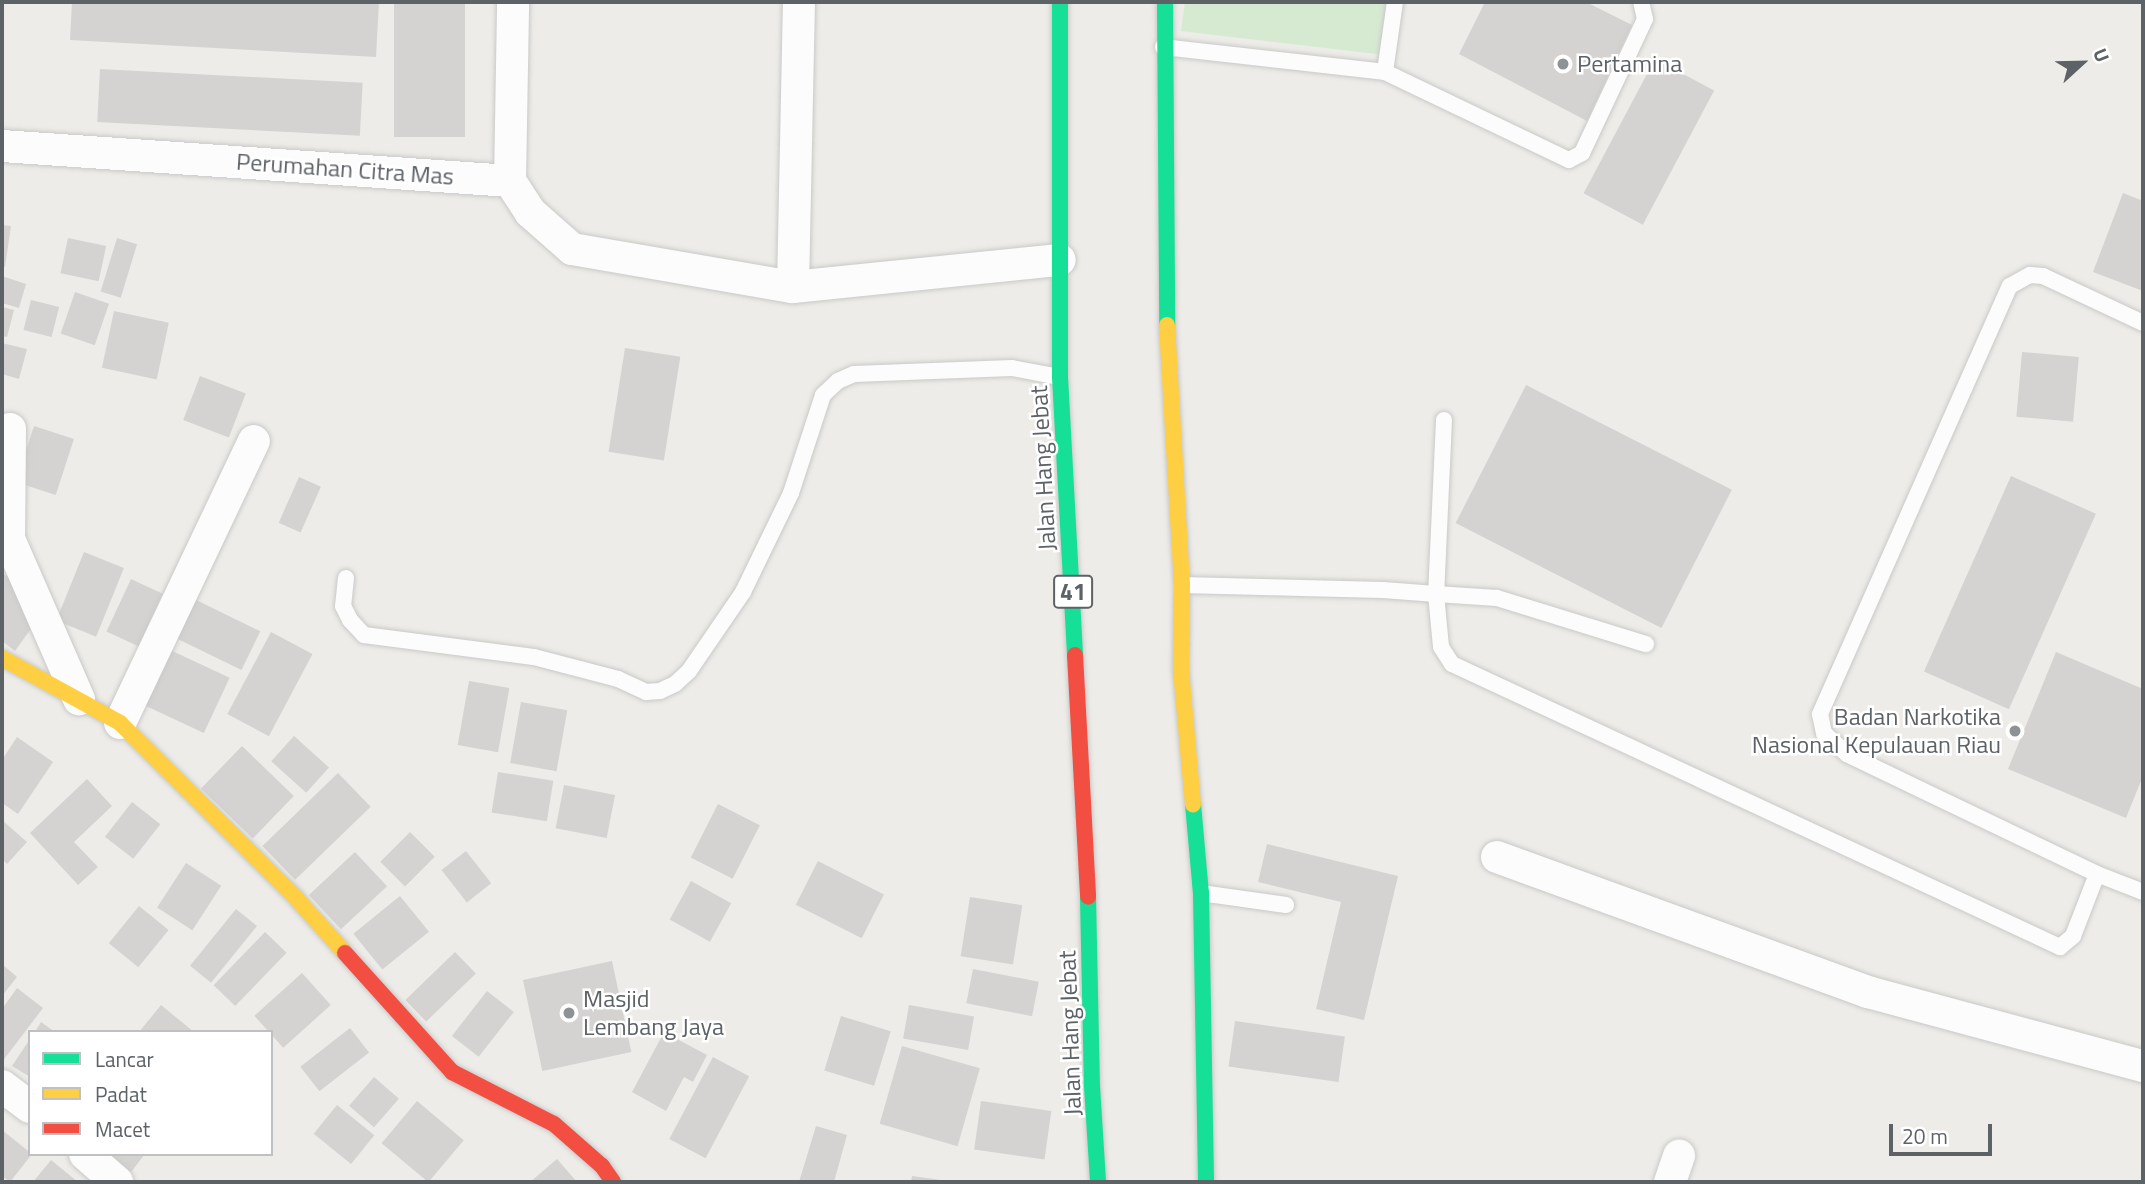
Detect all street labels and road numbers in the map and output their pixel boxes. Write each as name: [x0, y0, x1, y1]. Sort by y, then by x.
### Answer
street label: Perumahan Citra Mas: [235, 147, 455, 191]
street label: Jalan Hang Jebat: [1024, 385, 1062, 551]
road number: 41: [1052, 572, 1094, 612]
street label: Jalan Hang Jebat: [1053, 950, 1087, 1116]

